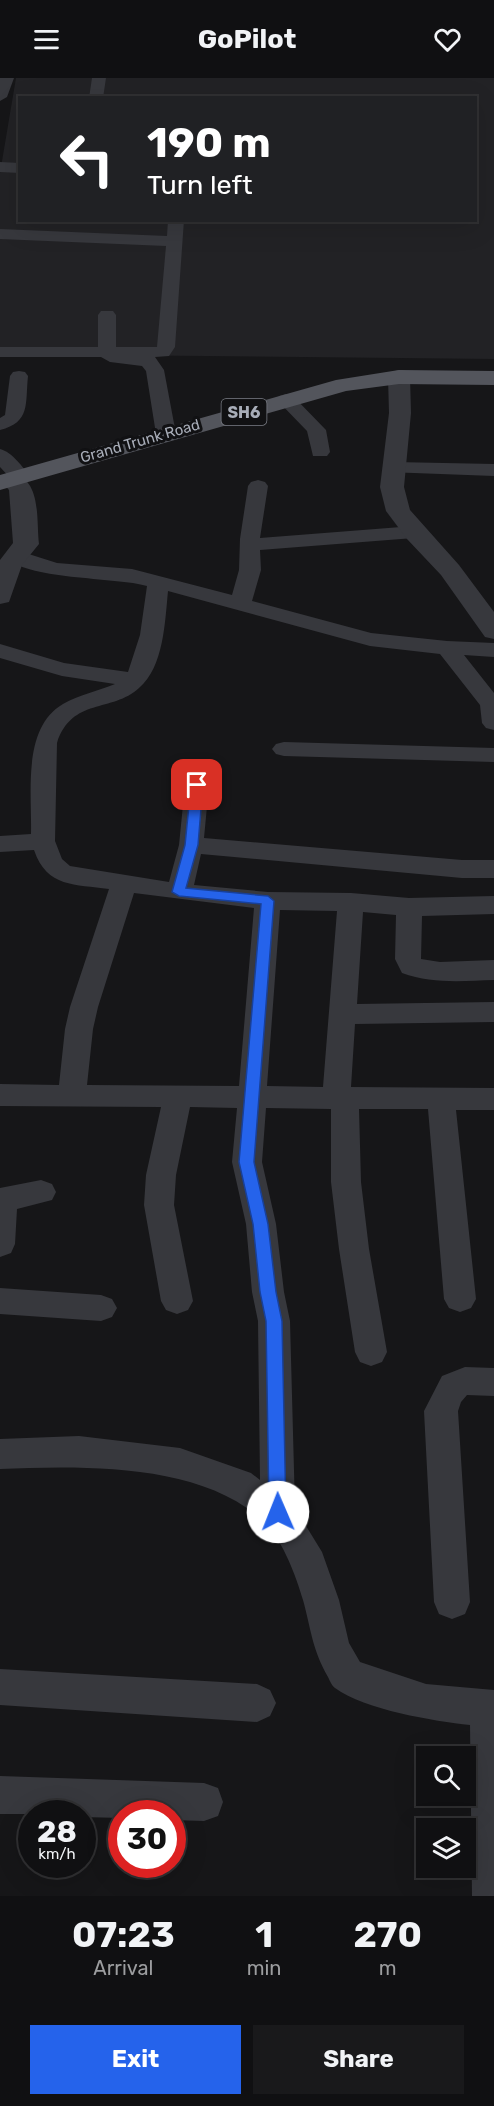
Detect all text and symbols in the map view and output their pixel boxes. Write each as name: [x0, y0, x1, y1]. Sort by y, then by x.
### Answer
icon: menu: [30, 23, 63, 56]
text: GoPilot: [198, 23, 296, 55]
icon: heart: [431, 23, 464, 56]
text: 190 m: [147, 118, 271, 168]
icon: left: [48, 120, 126, 198]
text: Turn left: [147, 169, 252, 201]
road number: SH6: [222, 399, 266, 425]
street label: Grand Trunk Road: [78, 415, 202, 467]
pin: [171, 759, 222, 810]
icon: arrive: [180, 768, 213, 801]
position arrow: [246, 1480, 310, 1544]
map controls: [416, 1746, 476, 1878]
button: search: [416, 1746, 476, 1806]
speed limit sign: 30: [108, 1800, 186, 1878]
text: 28: [37, 1814, 77, 1850]
button: layers: [416, 1818, 476, 1878]
text: km/h: [38, 1845, 76, 1863]
text: 07:23: [72, 1913, 175, 1956]
text: 1: [255, 1913, 273, 1956]
text: 270: [353, 1913, 422, 1956]
text: Arrival: [93, 1956, 153, 1980]
text: min: [247, 1956, 281, 1980]
text: m: [379, 1956, 397, 1980]
button: Exit: [30, 2025, 241, 2094]
button: Share: [253, 2025, 464, 2094]

